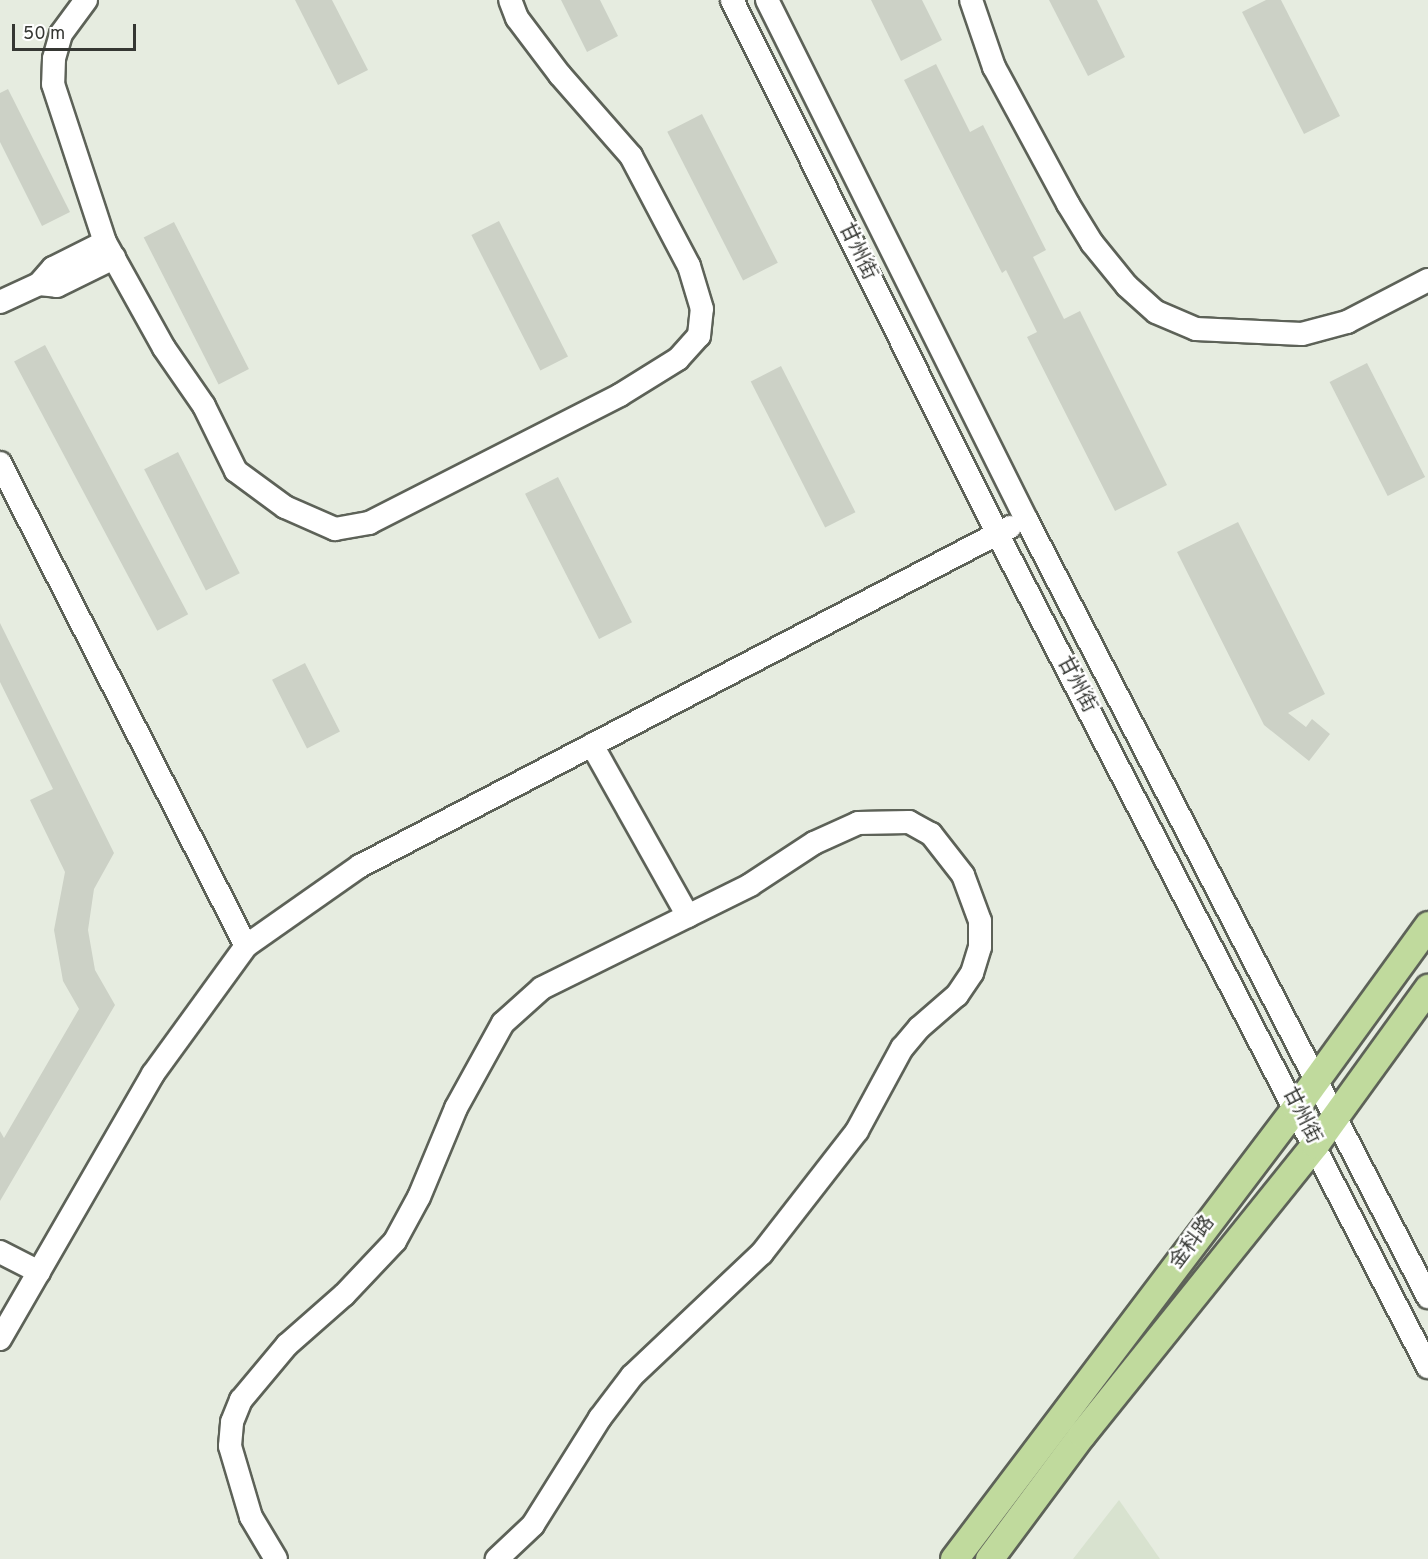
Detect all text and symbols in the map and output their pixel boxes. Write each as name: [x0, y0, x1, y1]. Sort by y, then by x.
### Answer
scale bar: [15, 12, 140, 50]
text: 50 m: [23, 23, 65, 46]
street label: 甘州街: [833, 220, 881, 284]
street label: 甘州街: [1051, 653, 1101, 717]
street label: 甘州街: [1277, 1084, 1325, 1148]
street label: 金科路: [1165, 1212, 1221, 1274]

